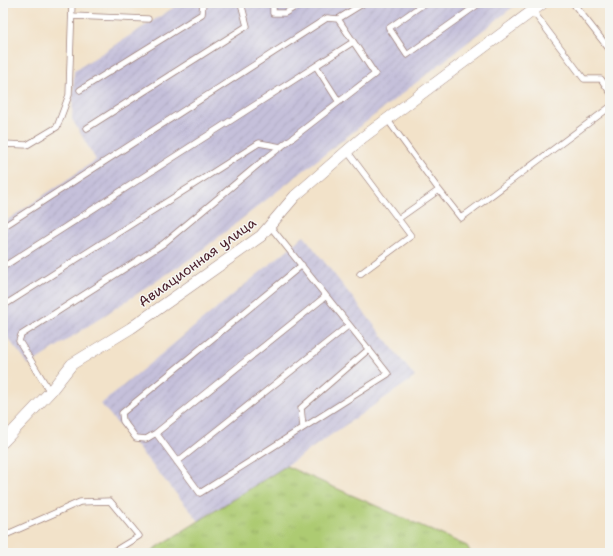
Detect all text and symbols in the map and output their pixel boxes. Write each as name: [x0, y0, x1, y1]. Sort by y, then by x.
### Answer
street label: Авиационная улица: [135, 213, 260, 311]

